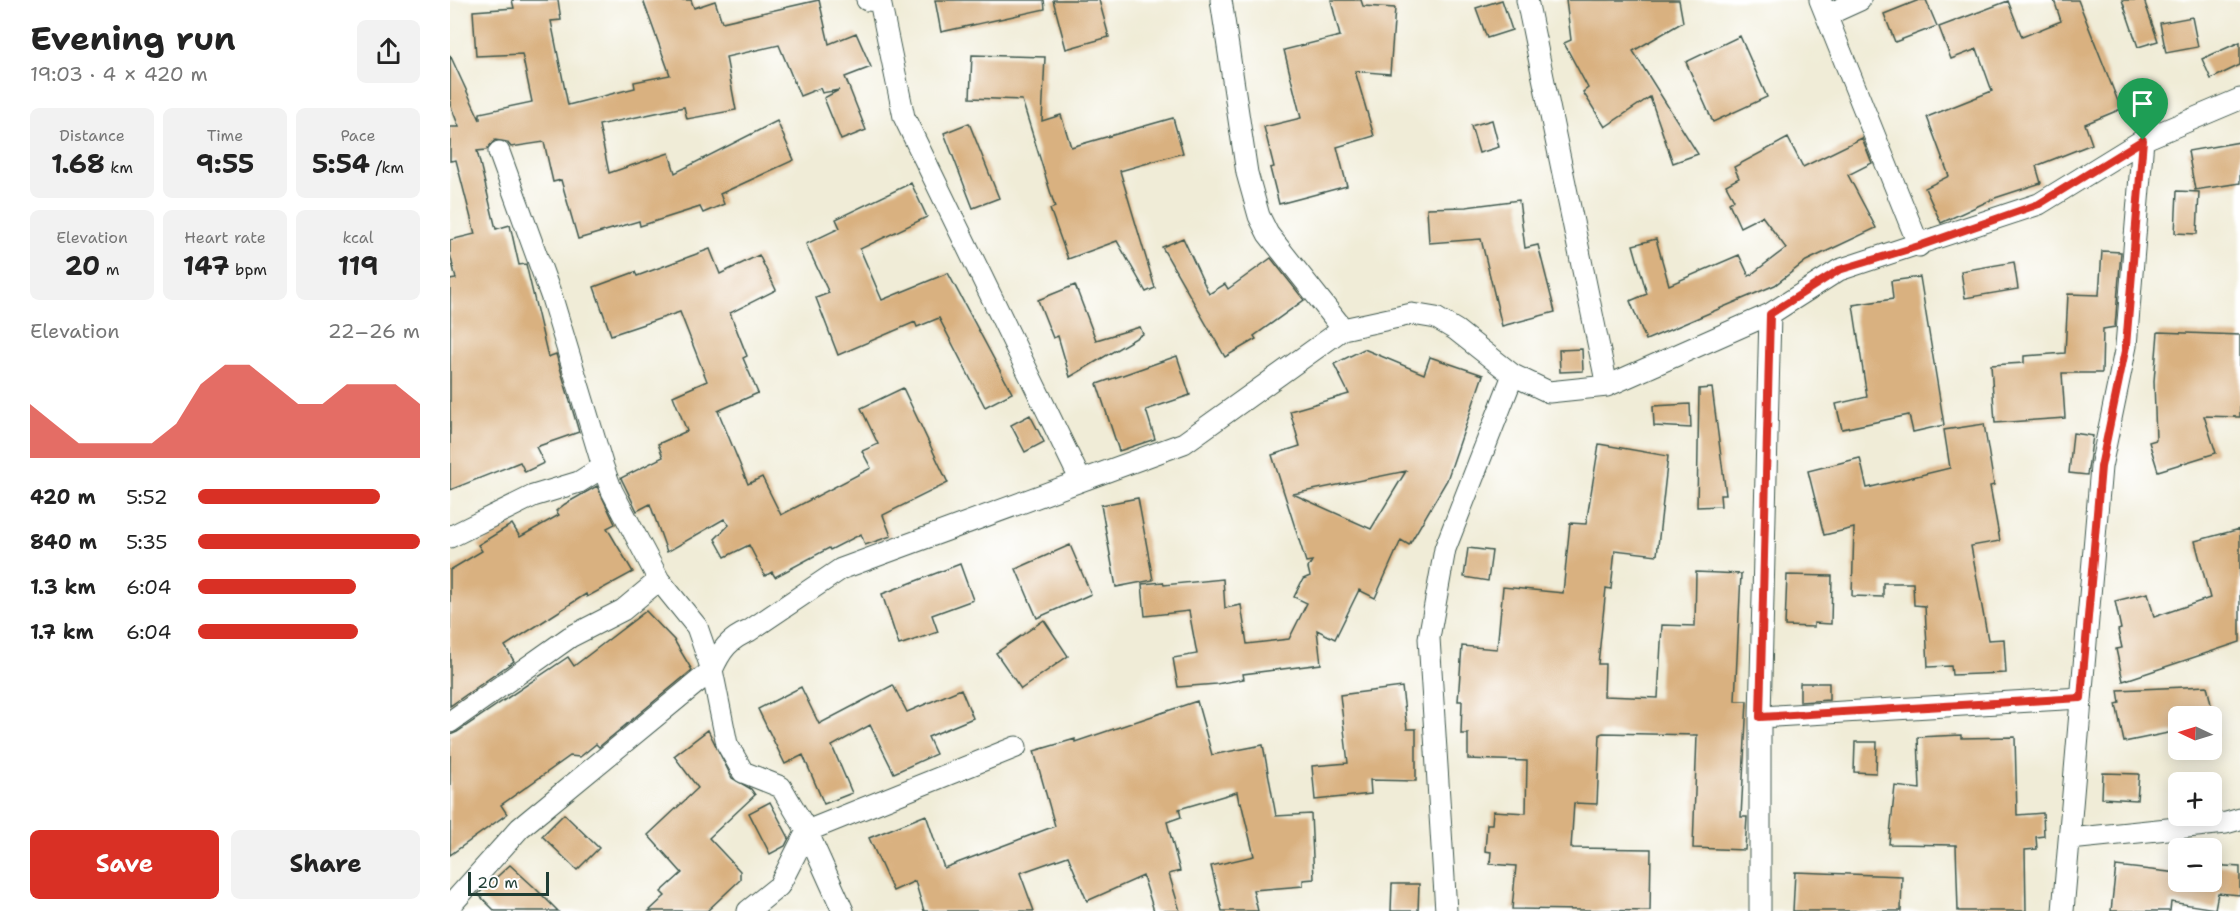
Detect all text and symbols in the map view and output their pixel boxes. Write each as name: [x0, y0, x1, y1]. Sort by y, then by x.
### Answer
text: Evening run: [30, 16, 236, 61]
button: share: [357, 20, 420, 83]
text: 19:03 · 4 × 420 m: [30, 61, 208, 87]
pin: [2117, 78, 2168, 140]
icon: arrive: [2126, 87, 2159, 120]
text: Distance: [59, 125, 125, 146]
text: Time: [207, 125, 243, 146]
text: Pace: [340, 125, 376, 146]
text: 1.68: [51, 146, 105, 181]
text: 9:55: [196, 146, 254, 181]
text: 5:54: [312, 146, 370, 181]
text: km: [105, 157, 133, 178]
text: /km: [370, 157, 404, 178]
text: Elevation: [56, 227, 128, 248]
text: Heart rate: [184, 227, 266, 248]
text: kcal: [342, 227, 374, 248]
text: 20: [64, 248, 100, 283]
text: 147: [183, 248, 229, 283]
text: 119: [338, 248, 378, 283]
text: m: [100, 259, 120, 280]
text: bpm: [229, 259, 267, 280]
text: Elevation: [30, 318, 120, 344]
text: 22–26 m: [328, 318, 420, 344]
text: 420 m: [30, 484, 96, 510]
text: 5:52: [126, 484, 168, 510]
text: 840 m: [30, 529, 97, 555]
text: 5:35: [126, 529, 168, 555]
text: 1.3 km: [30, 574, 96, 600]
text: 6:04: [126, 574, 172, 600]
text: 1.7 km: [30, 619, 94, 645]
text: 6:04: [126, 619, 172, 645]
north arrow: [2168, 706, 2222, 760]
map controls: [2168, 706, 2222, 892]
button: +: [2168, 772, 2222, 826]
button: Save: [30, 830, 219, 899]
button: Share: [231, 830, 420, 899]
button: −: [2168, 838, 2222, 892]
scale bar: [468, 869, 549, 896]
text: 20 m: [477, 872, 518, 893]

